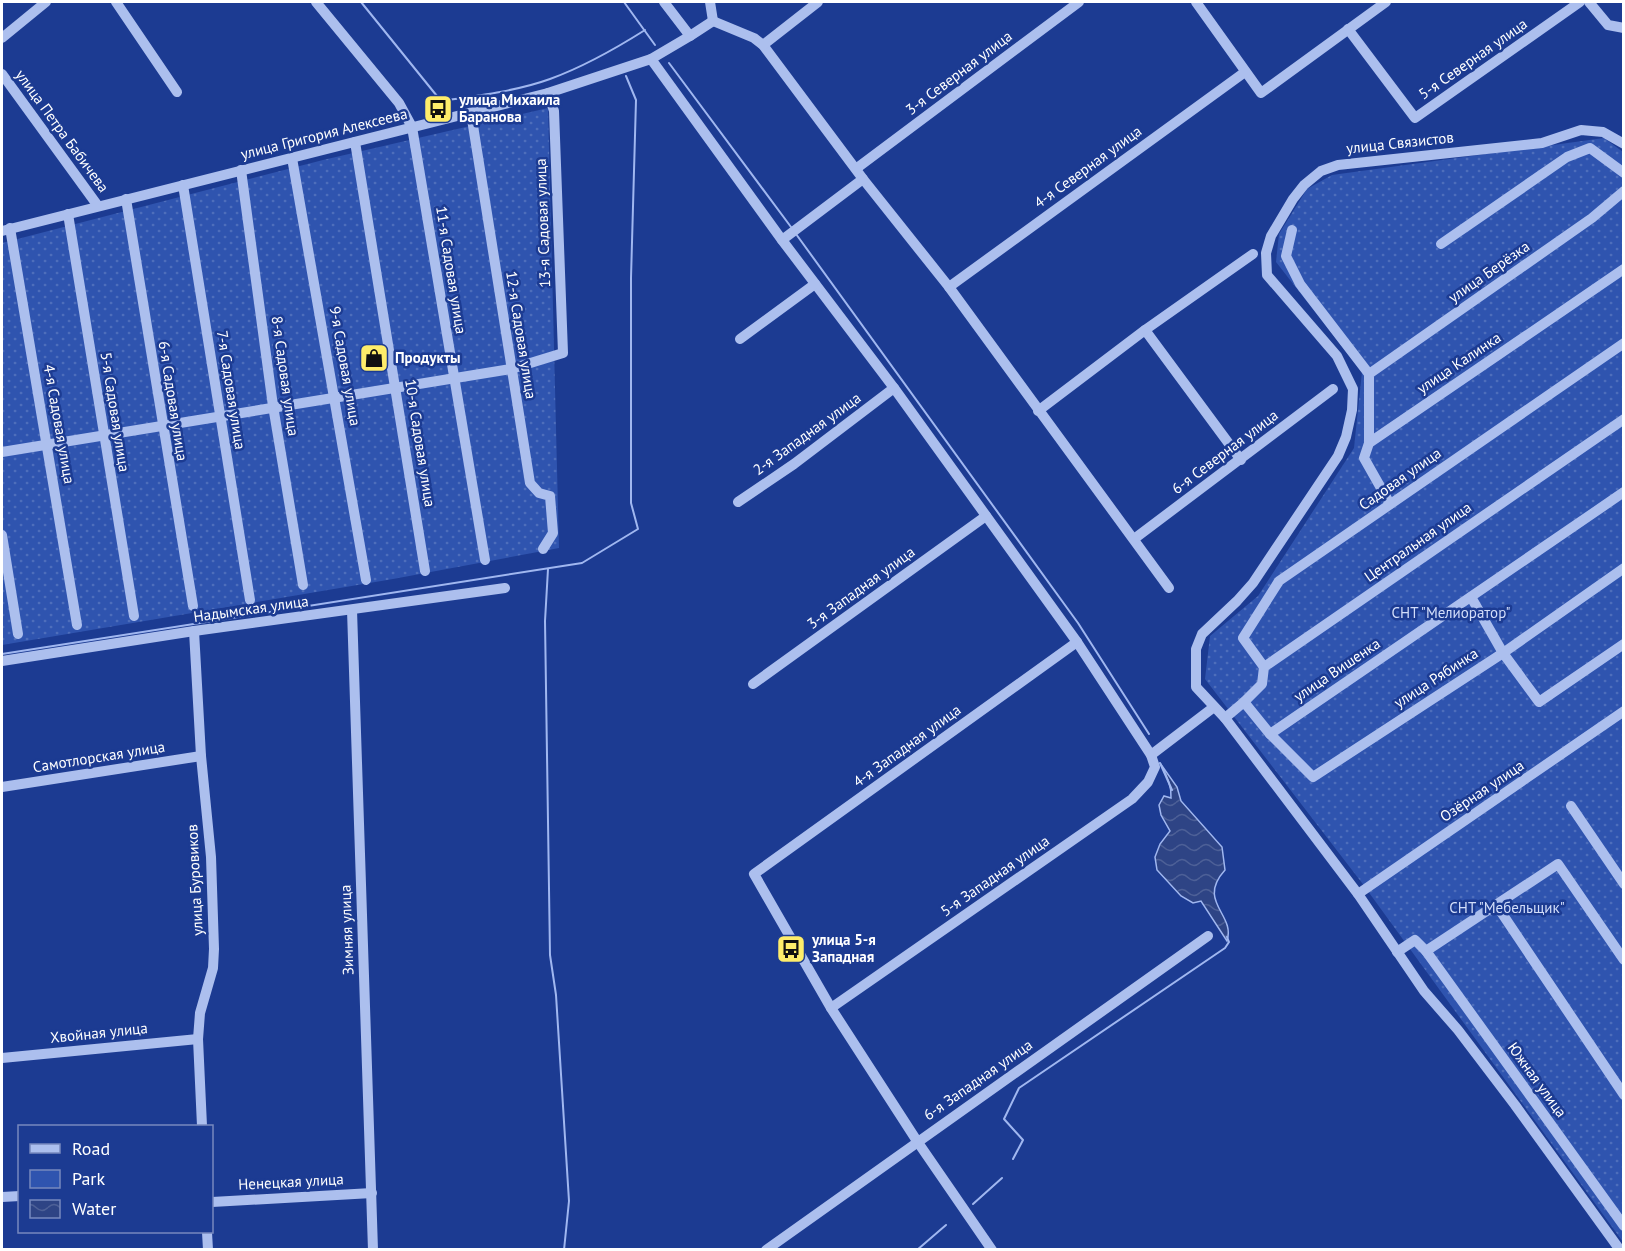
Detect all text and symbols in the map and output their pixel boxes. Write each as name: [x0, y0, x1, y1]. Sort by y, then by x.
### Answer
street label: 5-я Северная улица: [1415, 14, 1531, 103]
street label: 3-я Северная улица: [902, 26, 1016, 119]
street label: улица Петра Бабичева: [12, 66, 113, 196]
place label: улица Михаила Баранова: [458, 90, 560, 126]
bus stop icon: улица Михаила Баранова: [422, 93, 454, 125]
street label: улица Григория Алексеева: [239, 104, 409, 163]
street label: 4-я Северная улица: [1030, 121, 1145, 212]
street label: улица Связистов: [1345, 127, 1455, 158]
street label: 13-я Садовая улица: [531, 158, 554, 288]
street label: 11-я Садовая улица: [432, 205, 471, 335]
street label: улица Берёзка: [1444, 237, 1533, 307]
street label: 12-я Садовая улица: [502, 270, 541, 400]
street label: 9-я Садовая улица: [326, 305, 365, 427]
street label: 8-я Садовая улица: [268, 315, 303, 437]
street label: улица Калинка: [1413, 328, 1504, 398]
street label: 7-я Садовая улица: [213, 329, 250, 451]
street label: 6-я Садовая улица: [155, 340, 192, 462]
shop icon: Продукты: [358, 342, 390, 374]
place label: Продукты: [395, 348, 461, 367]
street label: 5-я Садовая улица: [97, 351, 134, 473]
street label: 4-я Садовая улица: [40, 363, 79, 485]
street label: 10-я Садовая улица: [401, 378, 440, 508]
street label: 2-я Западная улица: [749, 388, 864, 479]
street label: 6-я Северная улица: [1168, 405, 1282, 498]
street label: Садовая улица: [1355, 443, 1445, 514]
street label: Центральная улица: [1360, 498, 1475, 586]
street label: 3-я Западная улица: [803, 542, 918, 633]
street label: Надымская улица: [192, 591, 310, 626]
park label: СНТ "Мелиоратор": [1392, 603, 1510, 622]
street label: улица Вишенка: [1290, 634, 1384, 706]
street label: улица Рябинка: [1390, 643, 1481, 712]
street label: 4-я Западная улица: [849, 700, 964, 791]
street label: Самотлорская улица: [31, 737, 166, 776]
street label: Озёрная улица: [1436, 755, 1527, 826]
street label: улица Буровиков: [182, 824, 207, 936]
street label: 5-я Западная улица: [937, 831, 1053, 920]
street label: Зимняя улица: [335, 884, 358, 976]
park label: СНТ "Мебельщик": [1449, 898, 1565, 917]
place label: улица 5-я Западная: [811, 930, 876, 966]
bus stop icon: улица 5-я Западная: [775, 933, 807, 965]
street label: Хвойная улица: [49, 1018, 149, 1047]
street label: 6-я Западная улица: [920, 1035, 1036, 1124]
street label: Южная улица: [1504, 1038, 1571, 1121]
legend: [18, 1125, 213, 1233]
text: Road: [72, 1137, 110, 1160]
text: Park: [72, 1167, 105, 1190]
street label: Ненецкая улица: [238, 1169, 344, 1194]
text: Water: [72, 1197, 116, 1220]

